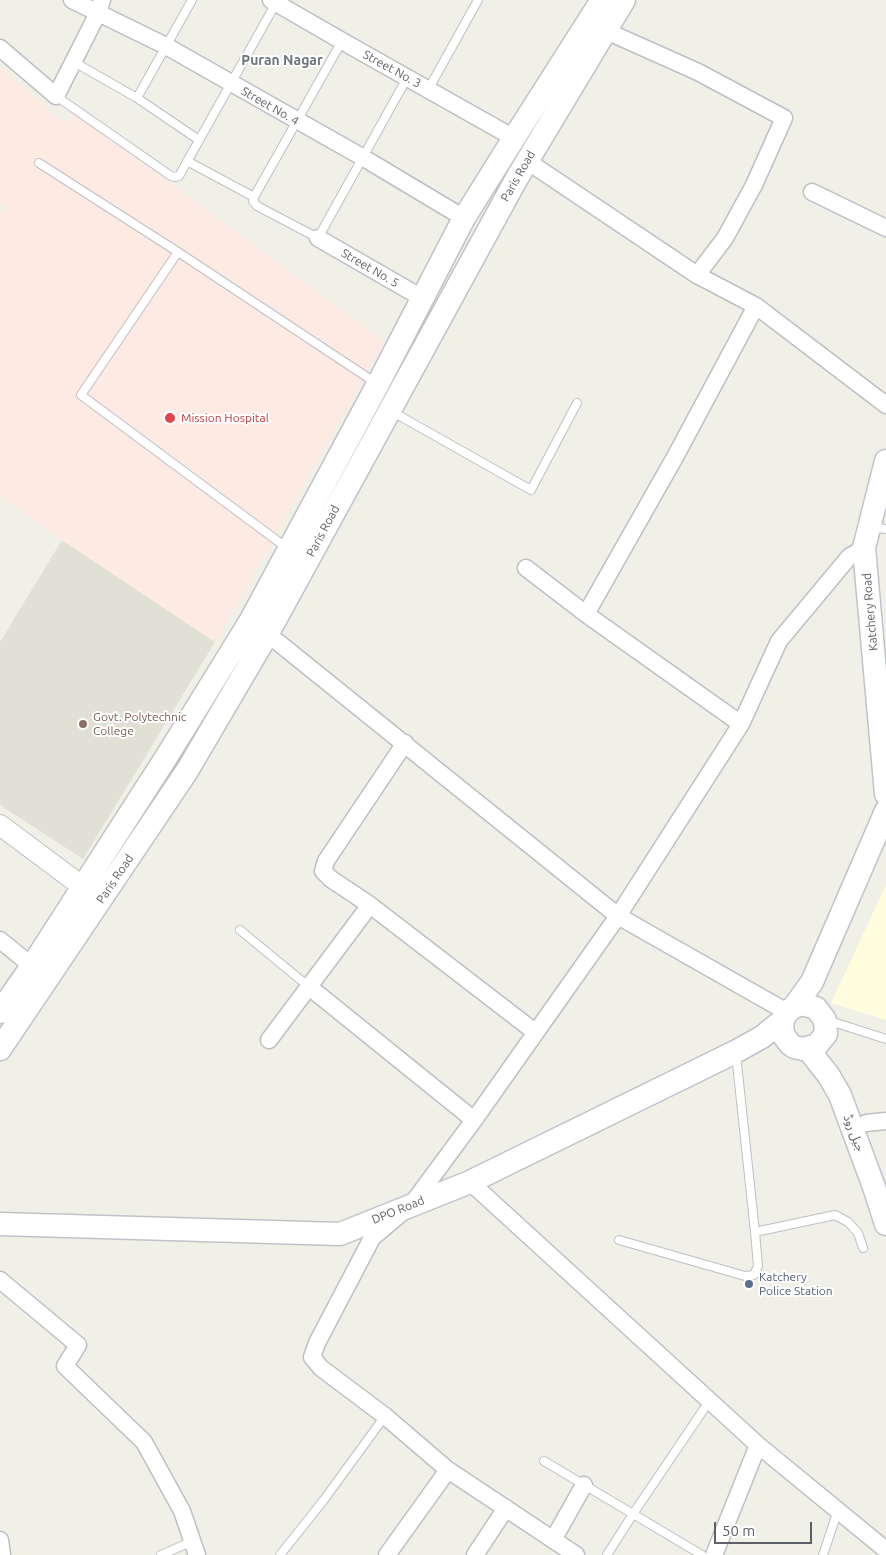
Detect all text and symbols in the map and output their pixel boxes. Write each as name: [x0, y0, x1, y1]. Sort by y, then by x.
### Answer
street label: Street No. 3: [360, 47, 424, 91]
district label: Puran Nagar: [241, 52, 323, 68]
street label: Street No. 4: [239, 84, 301, 128]
street label: Paris Road: [498, 148, 538, 204]
street label: Street No. 5: [339, 246, 401, 290]
marker: Mission Hospital: [163, 411, 177, 425]
place label: Mission Hospital: [181, 411, 269, 425]
street label: Paris Road: [303, 503, 343, 559]
street label: Katchery Road: [859, 572, 881, 652]
place label: Govt. Polytechnic College: [93, 710, 186, 738]
marker: Govt. Polytechnic College: [77, 718, 89, 730]
street label: Paris Road: [93, 852, 137, 906]
street label: جیل روڈ: [840, 1112, 868, 1154]
street label: DPO Road: [370, 1193, 426, 1227]
place label: Katchery Police Station: [759, 1270, 833, 1298]
marker: Katchery Police Station: [743, 1278, 755, 1290]
scale bar: [716, 1512, 814, 1544]
text: 50 m: [722, 1522, 755, 1539]

